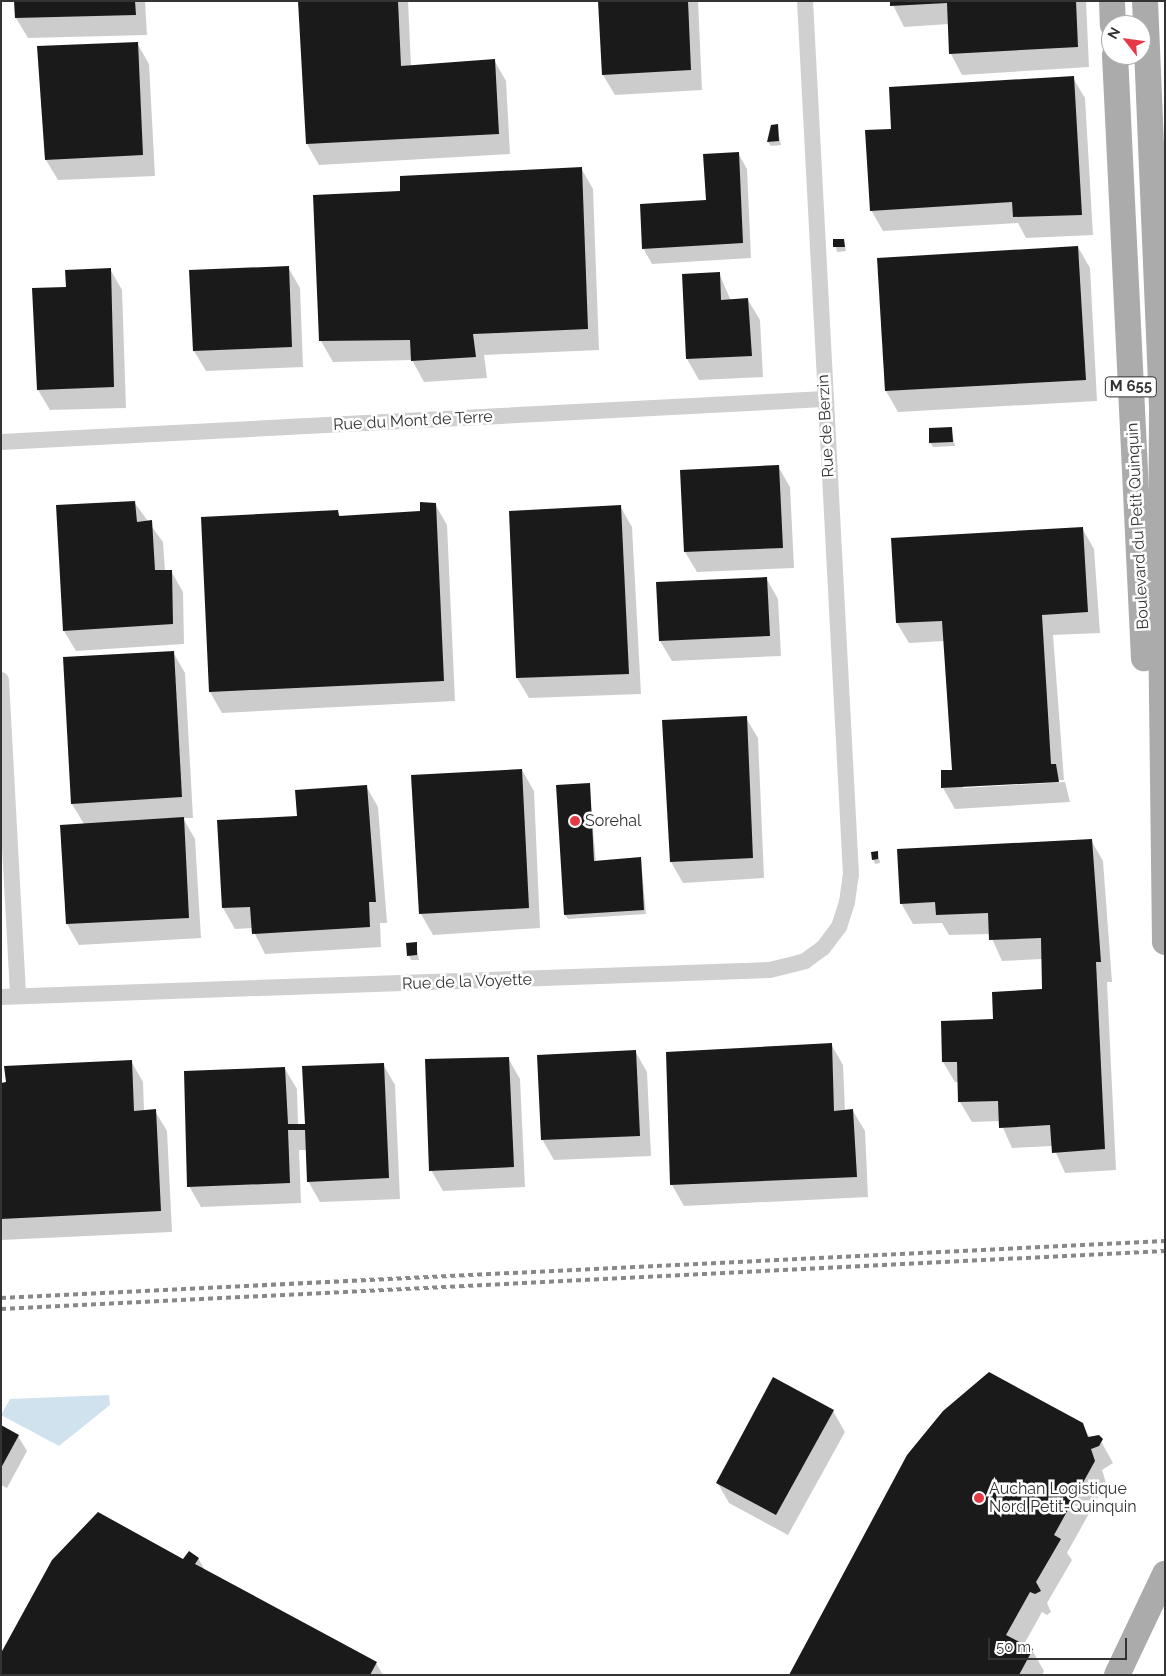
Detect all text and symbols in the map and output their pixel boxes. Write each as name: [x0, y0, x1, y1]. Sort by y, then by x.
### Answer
north arrow: [1101, 15, 1151, 65]
text: N: [1104, 24, 1123, 42]
street label: Rue de Berzin: [814, 374, 838, 478]
road number: M 655: [1105, 374, 1157, 400]
street label: Rue du Mont de Terre: [333, 407, 493, 435]
street label: Boulevard du Petit Quinquin: [1123, 422, 1153, 630]
place label: Sorehal: [585, 811, 641, 831]
marker: Sorehal: [569, 815, 581, 827]
street label: Rue de la Voyette: [401, 970, 533, 994]
place label: Auchan Logistique Nord Petit-Quinquin: [989, 1479, 1137, 1517]
marker: Auchan Logistique Nord Petit-Quinquin: [973, 1492, 985, 1504]
scale bar: [991, 1628, 1130, 1660]
text: 50 m: [996, 1638, 1031, 1656]

